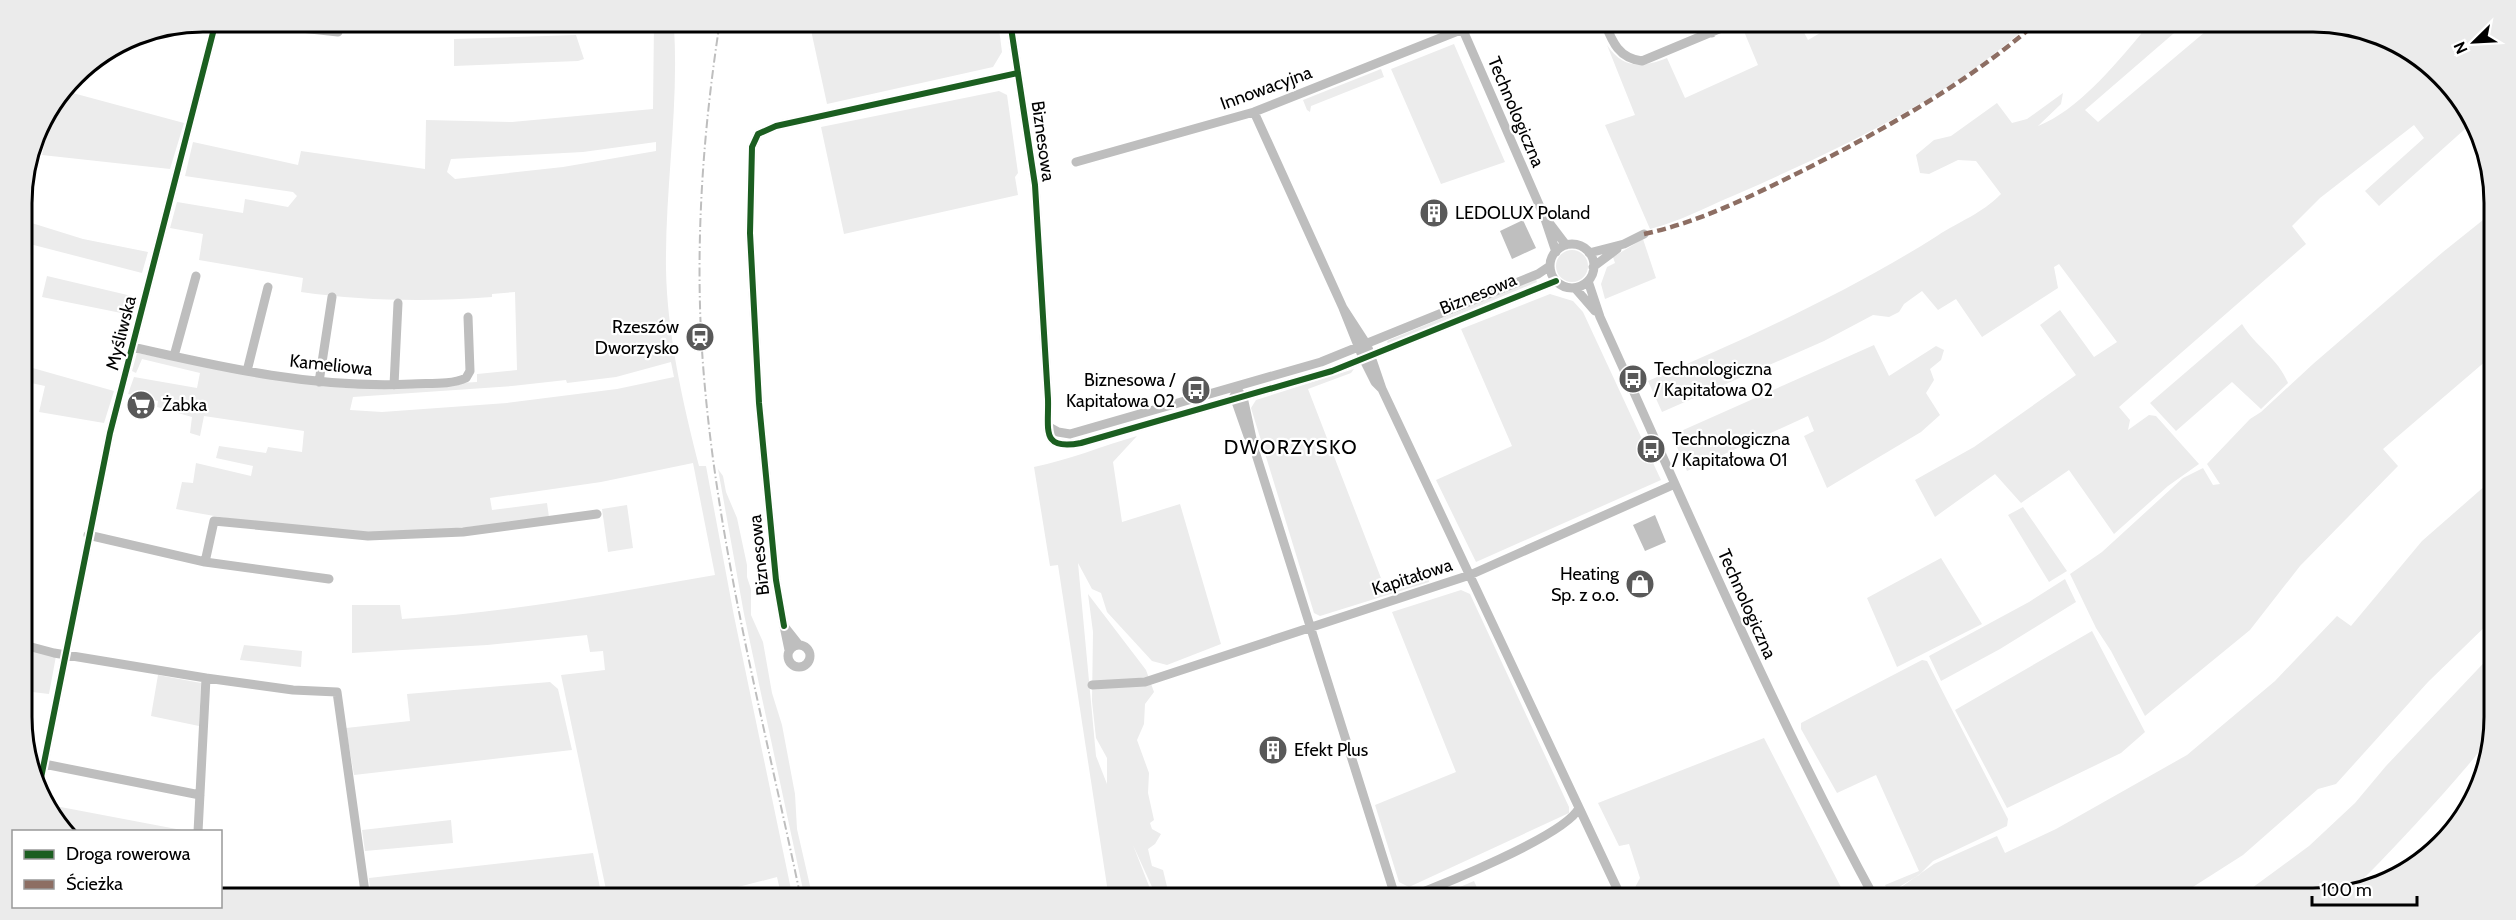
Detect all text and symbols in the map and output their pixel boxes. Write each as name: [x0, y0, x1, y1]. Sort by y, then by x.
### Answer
north arrow: [2444, 12, 2504, 72]
text: N: [2450, 39, 2472, 57]
street label: Technologiczna: [1483, 53, 1549, 171]
street label: Innowacyjna: [1217, 61, 1315, 115]
street label: Biznesowa: [1026, 99, 1060, 183]
building icon: LEDOLUX Poland: [1418, 197, 1450, 229]
place label: LEDOLUX Poland: [1455, 202, 1590, 224]
street label: Biznesowa: [1436, 268, 1520, 319]
street label: Myśliwska: [101, 293, 141, 373]
place label: Rzeszów Dworzysko: [595, 316, 679, 359]
station icon: Rzeszów Dworzysko: [684, 321, 716, 353]
street label: Kameliowa: [288, 350, 374, 380]
place label: Technologiczna / Kapitałowa 02: [1653, 358, 1773, 401]
bus stop icon: Technologiczna / Kapitałowa 02: [1617, 363, 1649, 395]
place label: Biznesowa / Kapitałowa 02: [1066, 369, 1176, 412]
bus stop icon: Biznesowa / Kapitałowa 02: [1180, 374, 1212, 406]
supermarket icon: Żabka: [125, 389, 157, 421]
place label: Żabka: [162, 394, 207, 416]
place label: Technologiczna / Kapitałowa 01: [1671, 428, 1790, 471]
bus stop icon: Technologiczna / Kapitałowa 01: [1635, 433, 1667, 465]
district label: DWORZYSKO: [1224, 435, 1358, 459]
street label: Biznesowa: [744, 513, 774, 596]
street label: Technologiczna: [1713, 546, 1781, 663]
street label: Kapitałowa: [1369, 554, 1455, 600]
place label: Heating Sp. z o.o.: [1551, 563, 1620, 606]
shop icon: Heating Sp. z o.o.: [1624, 568, 1656, 600]
building icon: Efekt Plus: [1257, 734, 1289, 766]
place label: Efekt Plus: [1294, 739, 1368, 761]
legend: [12, 830, 222, 908]
text: Droga rowerowa: [66, 843, 191, 865]
scale bar: [2312, 869, 2417, 907]
text: Ścieżka: [66, 873, 123, 895]
text: 100 m: [2321, 879, 2372, 901]

